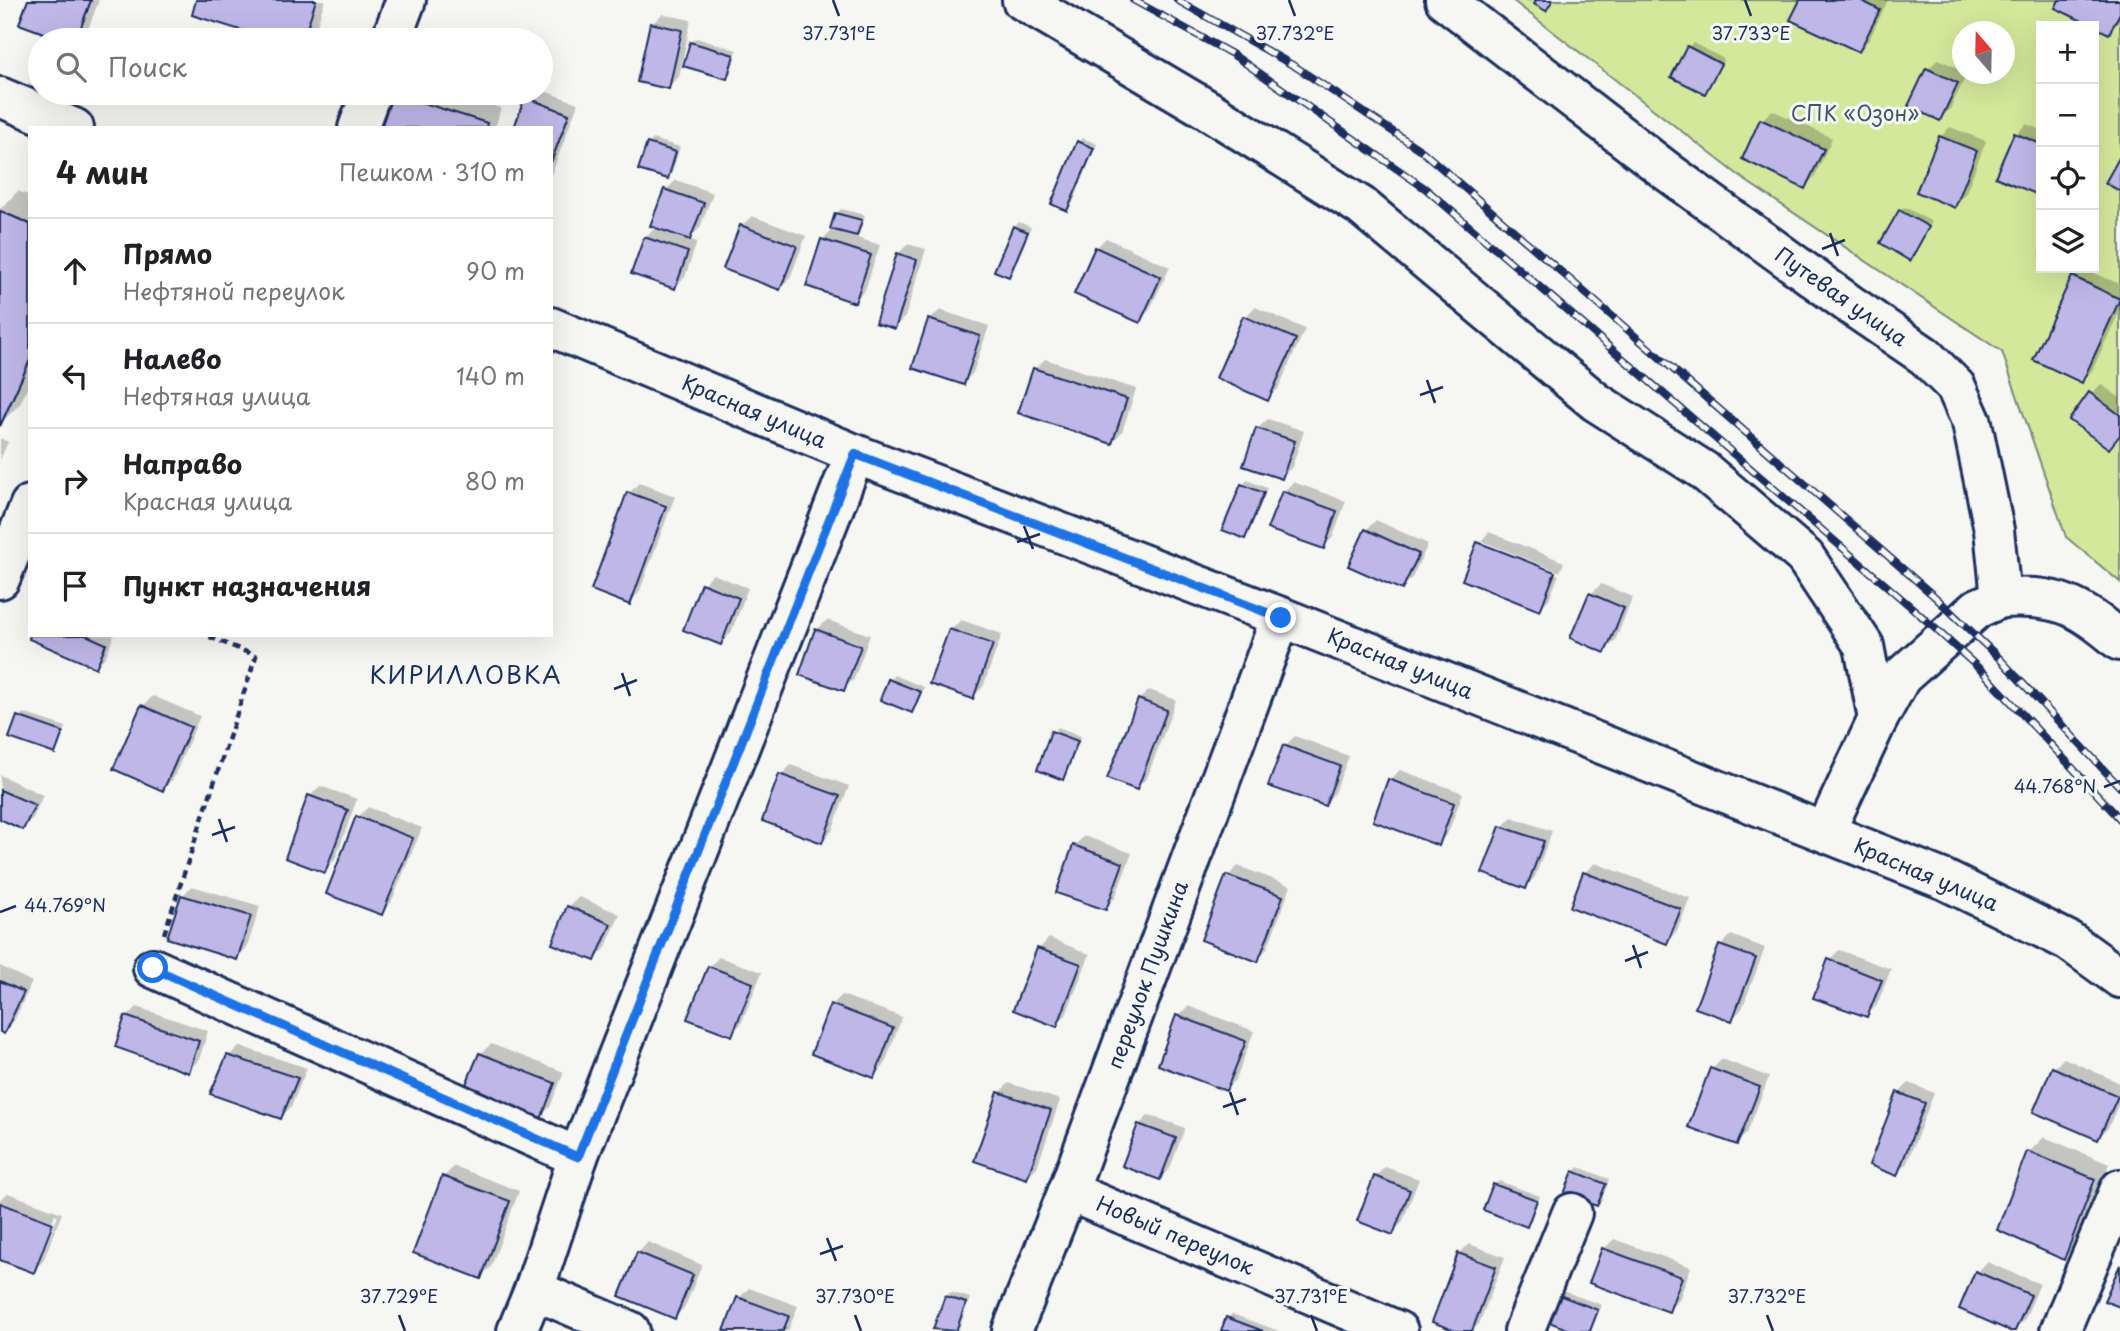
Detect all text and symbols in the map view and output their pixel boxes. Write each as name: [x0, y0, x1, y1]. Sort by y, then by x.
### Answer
text: 37.731°E: [802, 19, 876, 46]
text: 37.732°E: [1255, 19, 1335, 46]
text: 37.733°E: [1712, 19, 1790, 46]
north arrow: [1952, 21, 2015, 84]
map controls: [2036, 21, 2099, 273]
button: +: [2036, 21, 2099, 84]
search box: [28, 28, 553, 105]
text: Поиск: [108, 47, 187, 86]
icon: search: [52, 48, 90, 86]
button: −: [2036, 84, 2099, 147]
park label: СПК «Озон»: [1791, 96, 1919, 128]
button: locate: [2036, 147, 2099, 210]
text: 4 мин: [56, 149, 149, 194]
text: Пешком · 310 m: [339, 154, 525, 189]
button: layers: [2036, 210, 2099, 273]
text: Прямо: [123, 234, 212, 273]
street label: Путевая улица: [1769, 238, 1916, 353]
icon: ahead: [56, 252, 94, 290]
text: 90 m: [466, 253, 525, 288]
text: Нефтяной переулок: [123, 273, 345, 308]
text: Налево: [123, 339, 221, 378]
icon: left: [56, 357, 94, 395]
text: 140 m: [456, 358, 525, 393]
street label: Красная улица: [678, 365, 833, 455]
text: Нефтяная улица: [123, 378, 310, 413]
text: Направо: [123, 444, 242, 483]
icon: right: [56, 462, 94, 500]
text: 80 m: [465, 463, 525, 498]
text: Красная улица: [123, 483, 292, 518]
text: Пункт назначения: [123, 566, 371, 605]
icon: arrive: [56, 567, 94, 605]
route end: [1265, 602, 1296, 633]
street label: Красная улица: [1323, 618, 1479, 706]
district label: КИРИЛЛОВКА: [369, 656, 563, 692]
text: 44.768°N: [2014, 772, 2096, 799]
street label: Красная улица: [1850, 828, 2005, 918]
street label: переулок Пушкина: [1097, 875, 1195, 1073]
text: 44.769°N: [24, 891, 106, 918]
route start: [137, 952, 168, 983]
street label: Новый переулок: [1092, 1186, 1260, 1282]
text: 37.729°E: [360, 1282, 438, 1309]
text: 37.730°E: [815, 1282, 895, 1309]
text: 37.731°E: [1274, 1282, 1348, 1309]
text: 37.732°E: [1727, 1282, 1807, 1309]

